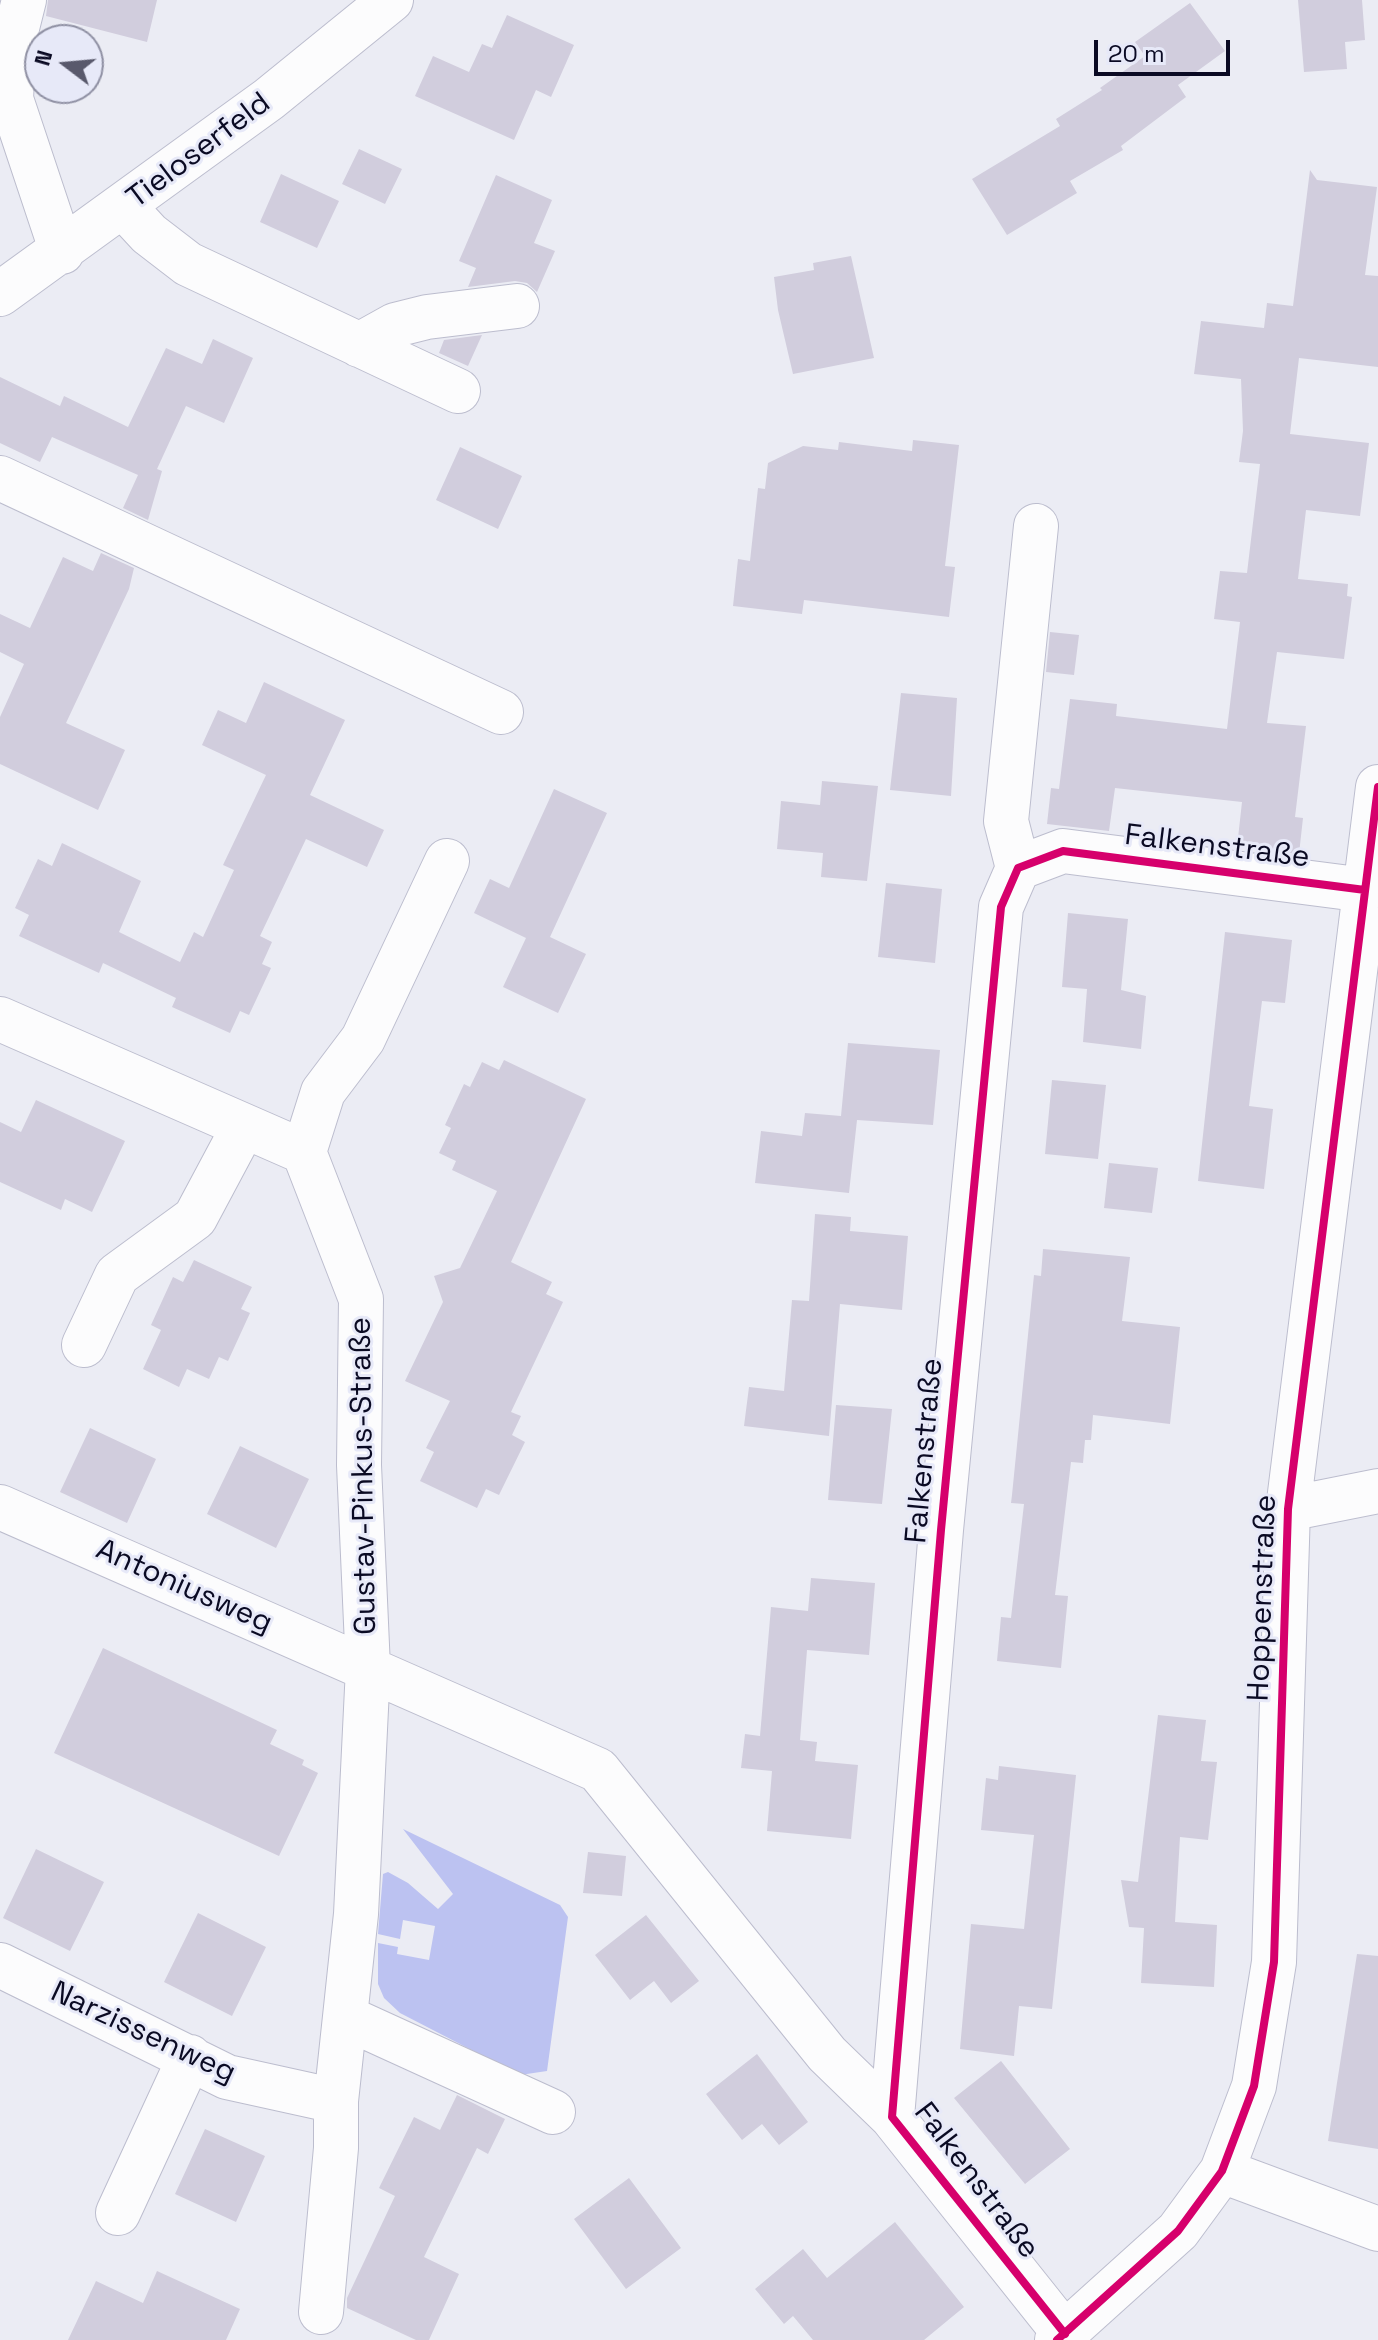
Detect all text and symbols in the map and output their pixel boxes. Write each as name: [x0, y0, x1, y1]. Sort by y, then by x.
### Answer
north arrow: [24, 24, 104, 104]
scale bar: [1098, 24, 1234, 74]
text: 20 m: [1108, 38, 1165, 69]
text: N: [27, 47, 58, 69]
street label: Tieloserfeld: [120, 85, 278, 217]
street label: Falkenstraße: [1123, 818, 1311, 876]
street label: Gustav-Pinkus-Straße: [343, 1317, 385, 1635]
street label: Falkenstraße: [899, 1357, 951, 1545]
street label: Hoppenstraße: [1241, 1494, 1285, 1702]
street label: Antoniusweg: [90, 1532, 278, 1642]
street label: Narzissenweg: [45, 1974, 241, 2092]
street label: Falkenstraße: [906, 2096, 1046, 2266]

